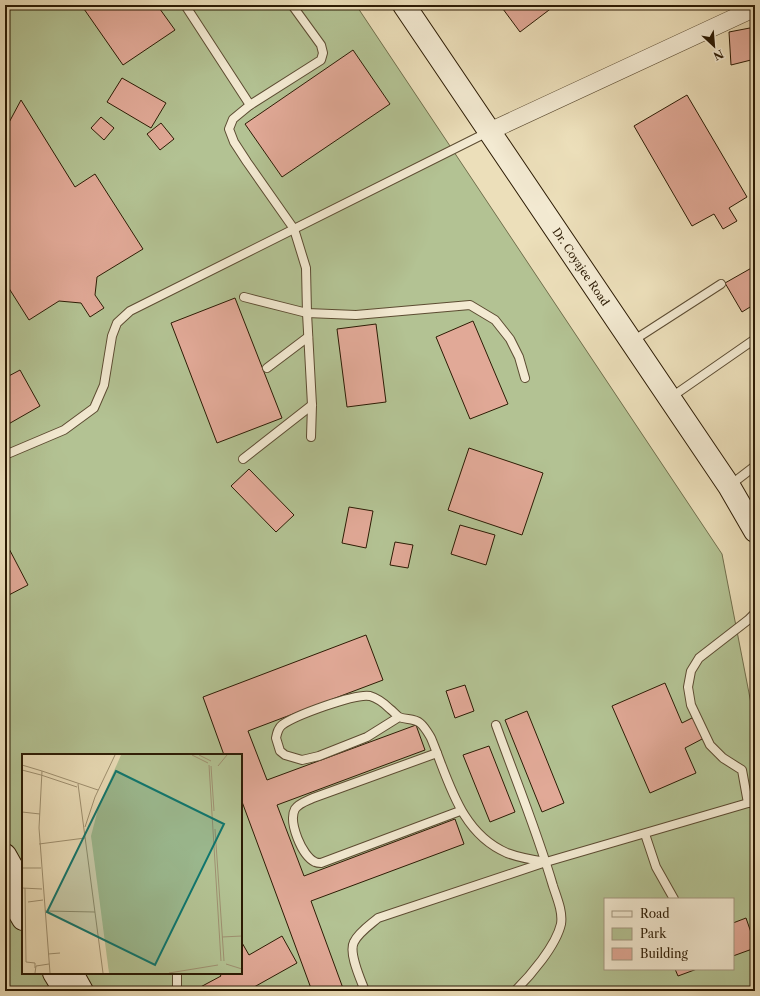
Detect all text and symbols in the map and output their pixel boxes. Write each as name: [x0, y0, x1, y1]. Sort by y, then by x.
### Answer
north arrow: [694, 26, 734, 66]
text: N: [711, 47, 726, 64]
street label: Dr. Coyajee Road: [550, 225, 612, 309]
inset map: [22, 754, 242, 974]
legend: [604, 898, 734, 970]
text: Road: [640, 906, 670, 921]
text: Park: [640, 926, 667, 941]
text: Building: [640, 946, 688, 961]

